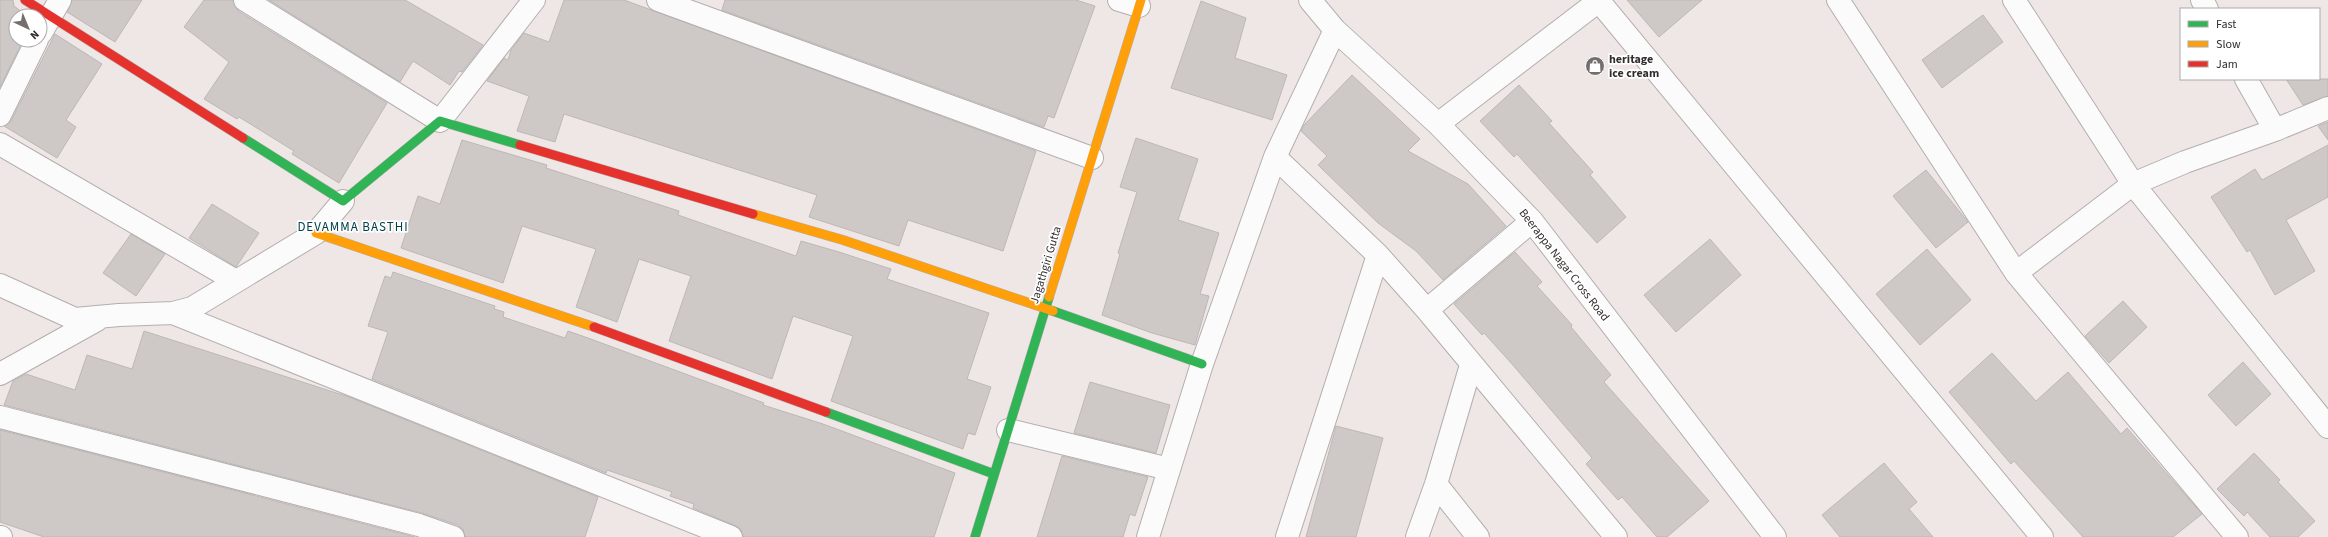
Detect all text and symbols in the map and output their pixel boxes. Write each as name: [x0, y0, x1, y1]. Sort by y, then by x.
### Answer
north arrow: [8, 8, 48, 48]
legend: [2180, 8, 2320, 80]
text: Fast: [2216, 16, 2236, 33]
text: N: [27, 27, 42, 43]
text: Slow: [2216, 36, 2241, 53]
place label: heritage ice cream: [1609, 51, 1659, 82]
shop icon: heritage ice cream: [1584, 55, 1606, 77]
text: Jam: [2216, 56, 2238, 73]
street label: Beerappa Nagar Cross Road: [1515, 205, 1613, 325]
district label: DEVAMMA BASTHI: [297, 218, 409, 236]
street label: Jagathgiri Gutta: [1026, 224, 1066, 306]

